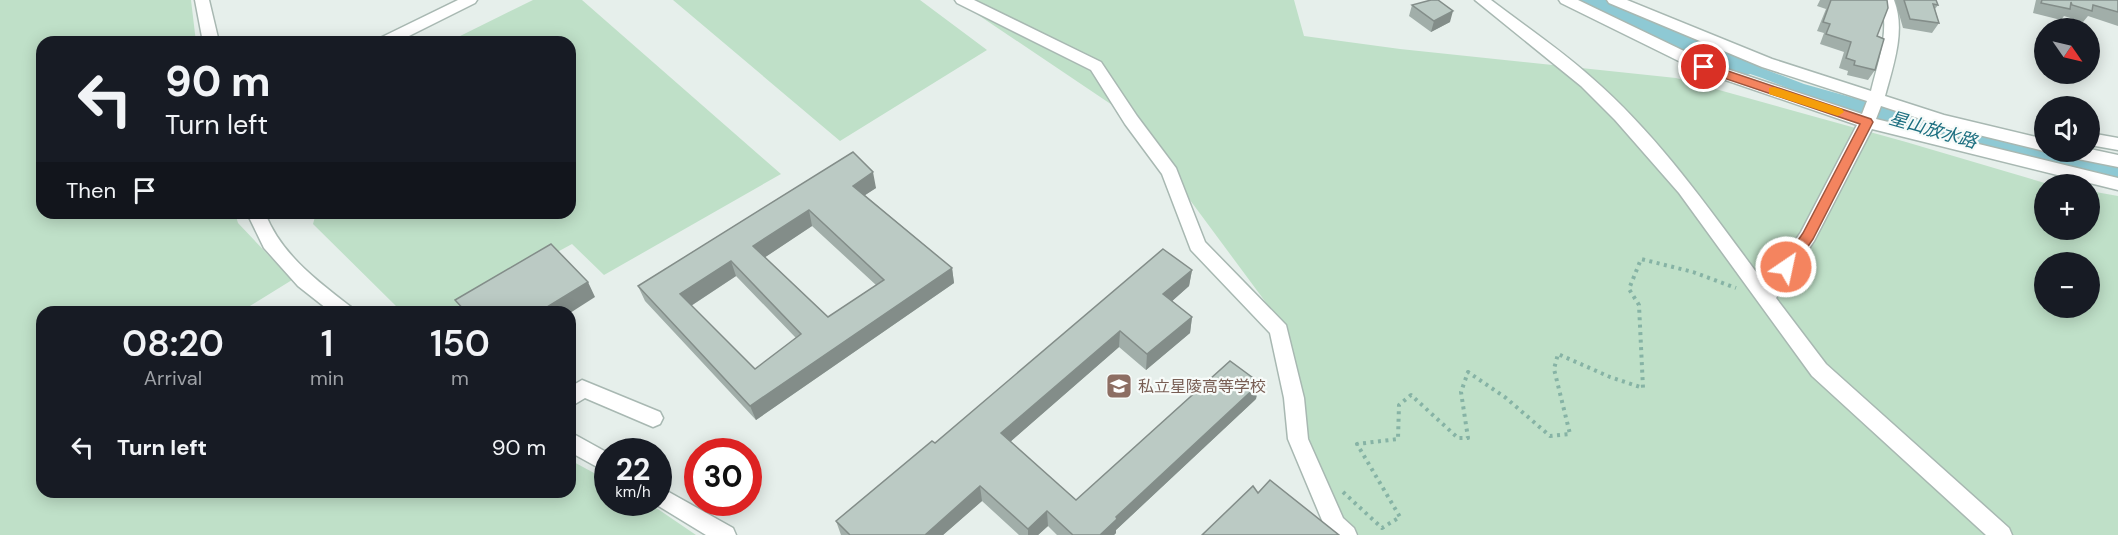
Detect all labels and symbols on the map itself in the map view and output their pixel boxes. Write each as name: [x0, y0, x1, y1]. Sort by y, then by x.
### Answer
north arrow: [2034, 18, 2100, 84]
pin: [1678, 41, 1729, 92]
water label: 星山放水路: [1886, 106, 1981, 154]
position arrow: [1754, 235, 1818, 299]
school or university icon: 私立星陵高等学校: [1104, 371, 1134, 401]
place label: 私立星陵高等学校: [1138, 376, 1266, 397]
speed limit sign: 30: [684, 438, 762, 516]

